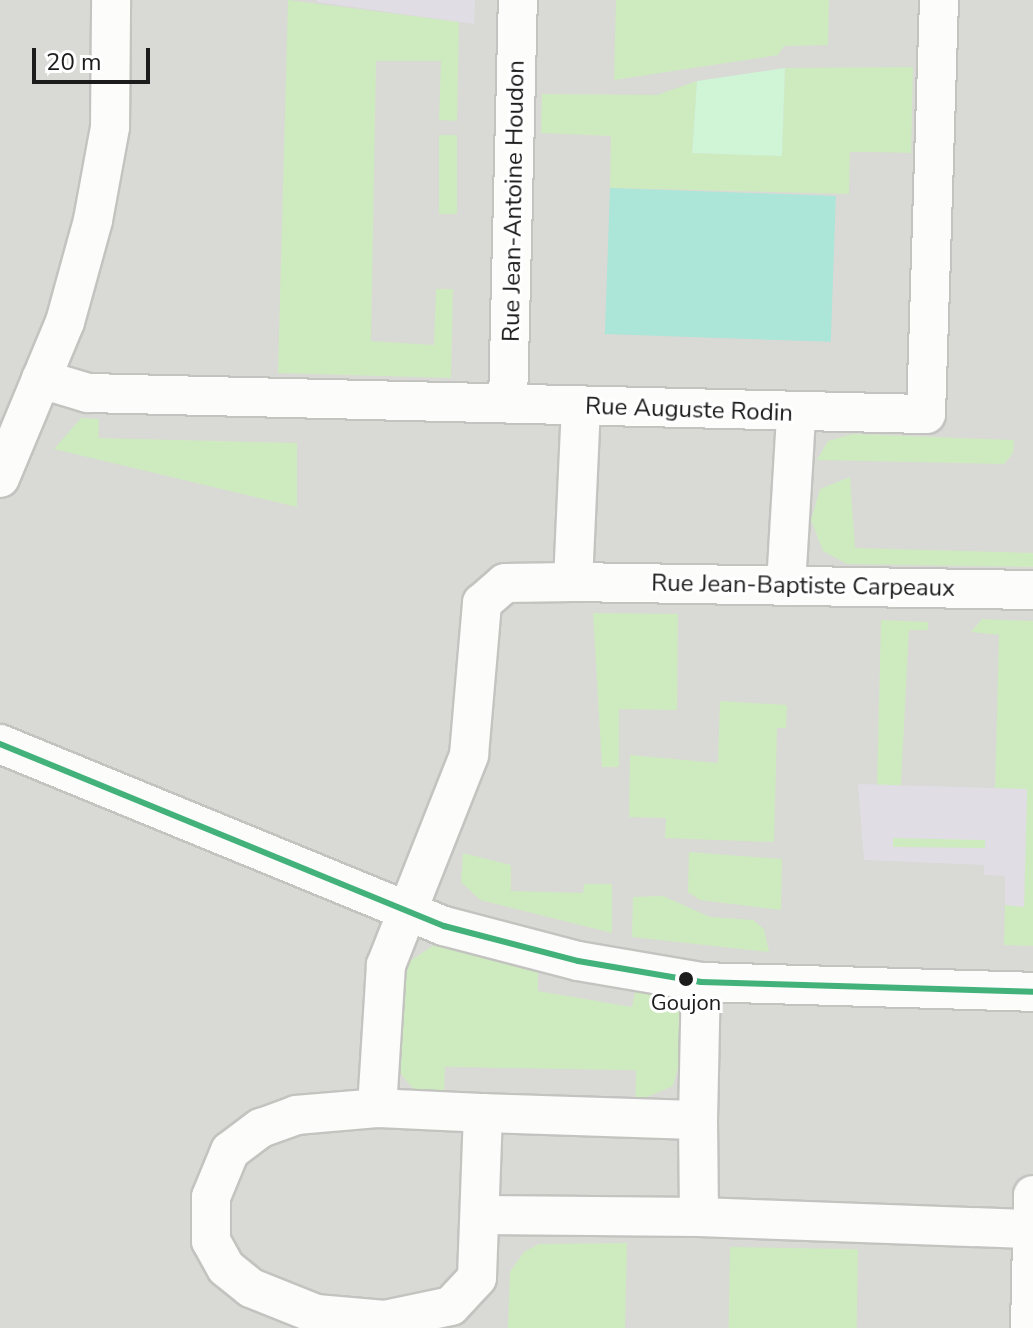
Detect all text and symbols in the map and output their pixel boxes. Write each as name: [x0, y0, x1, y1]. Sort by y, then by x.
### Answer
scale bar: [36, 32, 154, 82]
text: 20 m: [46, 46, 102, 78]
street label: Rue Jean-Antoine Houdon: [497, 60, 531, 342]
street label: Rue Auguste Rodin: [585, 392, 793, 428]
street label: Rue Jean-Baptiste Carpeaux: [651, 569, 955, 603]
marker: Goujon: [678, 971, 694, 987]
place label: Goujon: [651, 991, 721, 1017]

